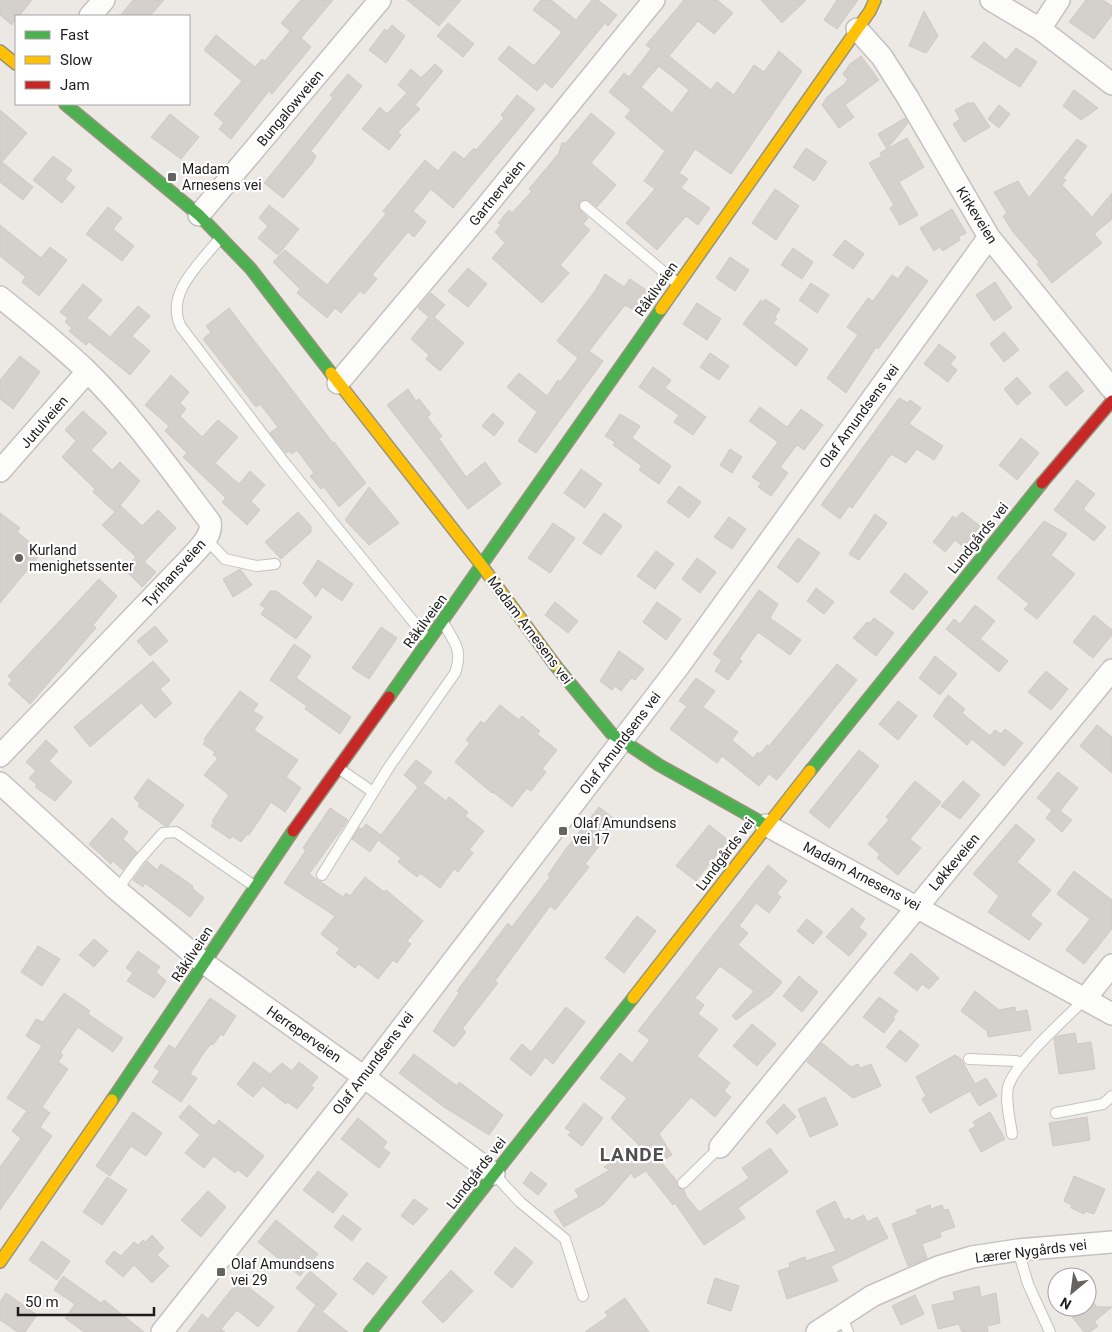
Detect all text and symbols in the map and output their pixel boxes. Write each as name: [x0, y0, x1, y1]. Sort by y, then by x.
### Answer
legend: [15, 15, 190, 105]
text: Fast: [60, 26, 89, 44]
text: Slow: [60, 51, 92, 69]
street label: Bungalowveien: [254, 67, 326, 149]
text: Jam: [60, 76, 90, 94]
street label: Gartnerveien: [466, 157, 528, 229]
place label: Madam Arnesens vei: [182, 161, 262, 193]
marker: Madam Arnesens vei: [166, 171, 178, 183]
street label: Kirkeveien: [953, 184, 1001, 246]
street label: Råkilveien: [631, 259, 681, 319]
street label: Olaf Amundsens vei: [816, 361, 902, 471]
street label: Jutulveien: [17, 393, 71, 451]
street label: Lundgårds vei: [944, 499, 1012, 577]
street label: Tyrihansveien: [139, 536, 209, 610]
place label: Kurland menighetssenter: [29, 542, 134, 574]
marker: Kurland menighetssenter: [13, 552, 25, 564]
street label: Madam Arnesens vei: [484, 573, 576, 687]
street label: Råkilveien: [400, 591, 450, 651]
street label: Olaf Amundsens vei: [576, 689, 664, 797]
place label: Olaf Amundsens vei 17: [573, 815, 676, 847]
street label: Lundgårds vei: [692, 815, 758, 893]
marker: Olaf Amundsens vei 17: [557, 825, 569, 837]
street label: Løkkeveien: [926, 830, 982, 894]
street label: Madam Arnesens vei: [801, 838, 923, 914]
street label: Råkilveien: [168, 923, 216, 985]
street label: Herreperveien: [264, 1002, 344, 1066]
street label: Olaf Amundsens vei: [329, 1009, 417, 1117]
street label: Lundgårds vei: [443, 1134, 509, 1212]
district label: LANDE: [600, 1143, 664, 1166]
street label: Lærer Nygårds vei: [974, 1236, 1088, 1266]
place label: Olaf Amundsens vei 29: [231, 1256, 334, 1288]
marker: Olaf Amundsens vei 29: [215, 1266, 227, 1278]
north arrow: [1047, 1267, 1097, 1317]
scale bar: [18, 1284, 154, 1316]
text: 50 m: [25, 1293, 59, 1311]
text: N: [1057, 1294, 1074, 1313]

